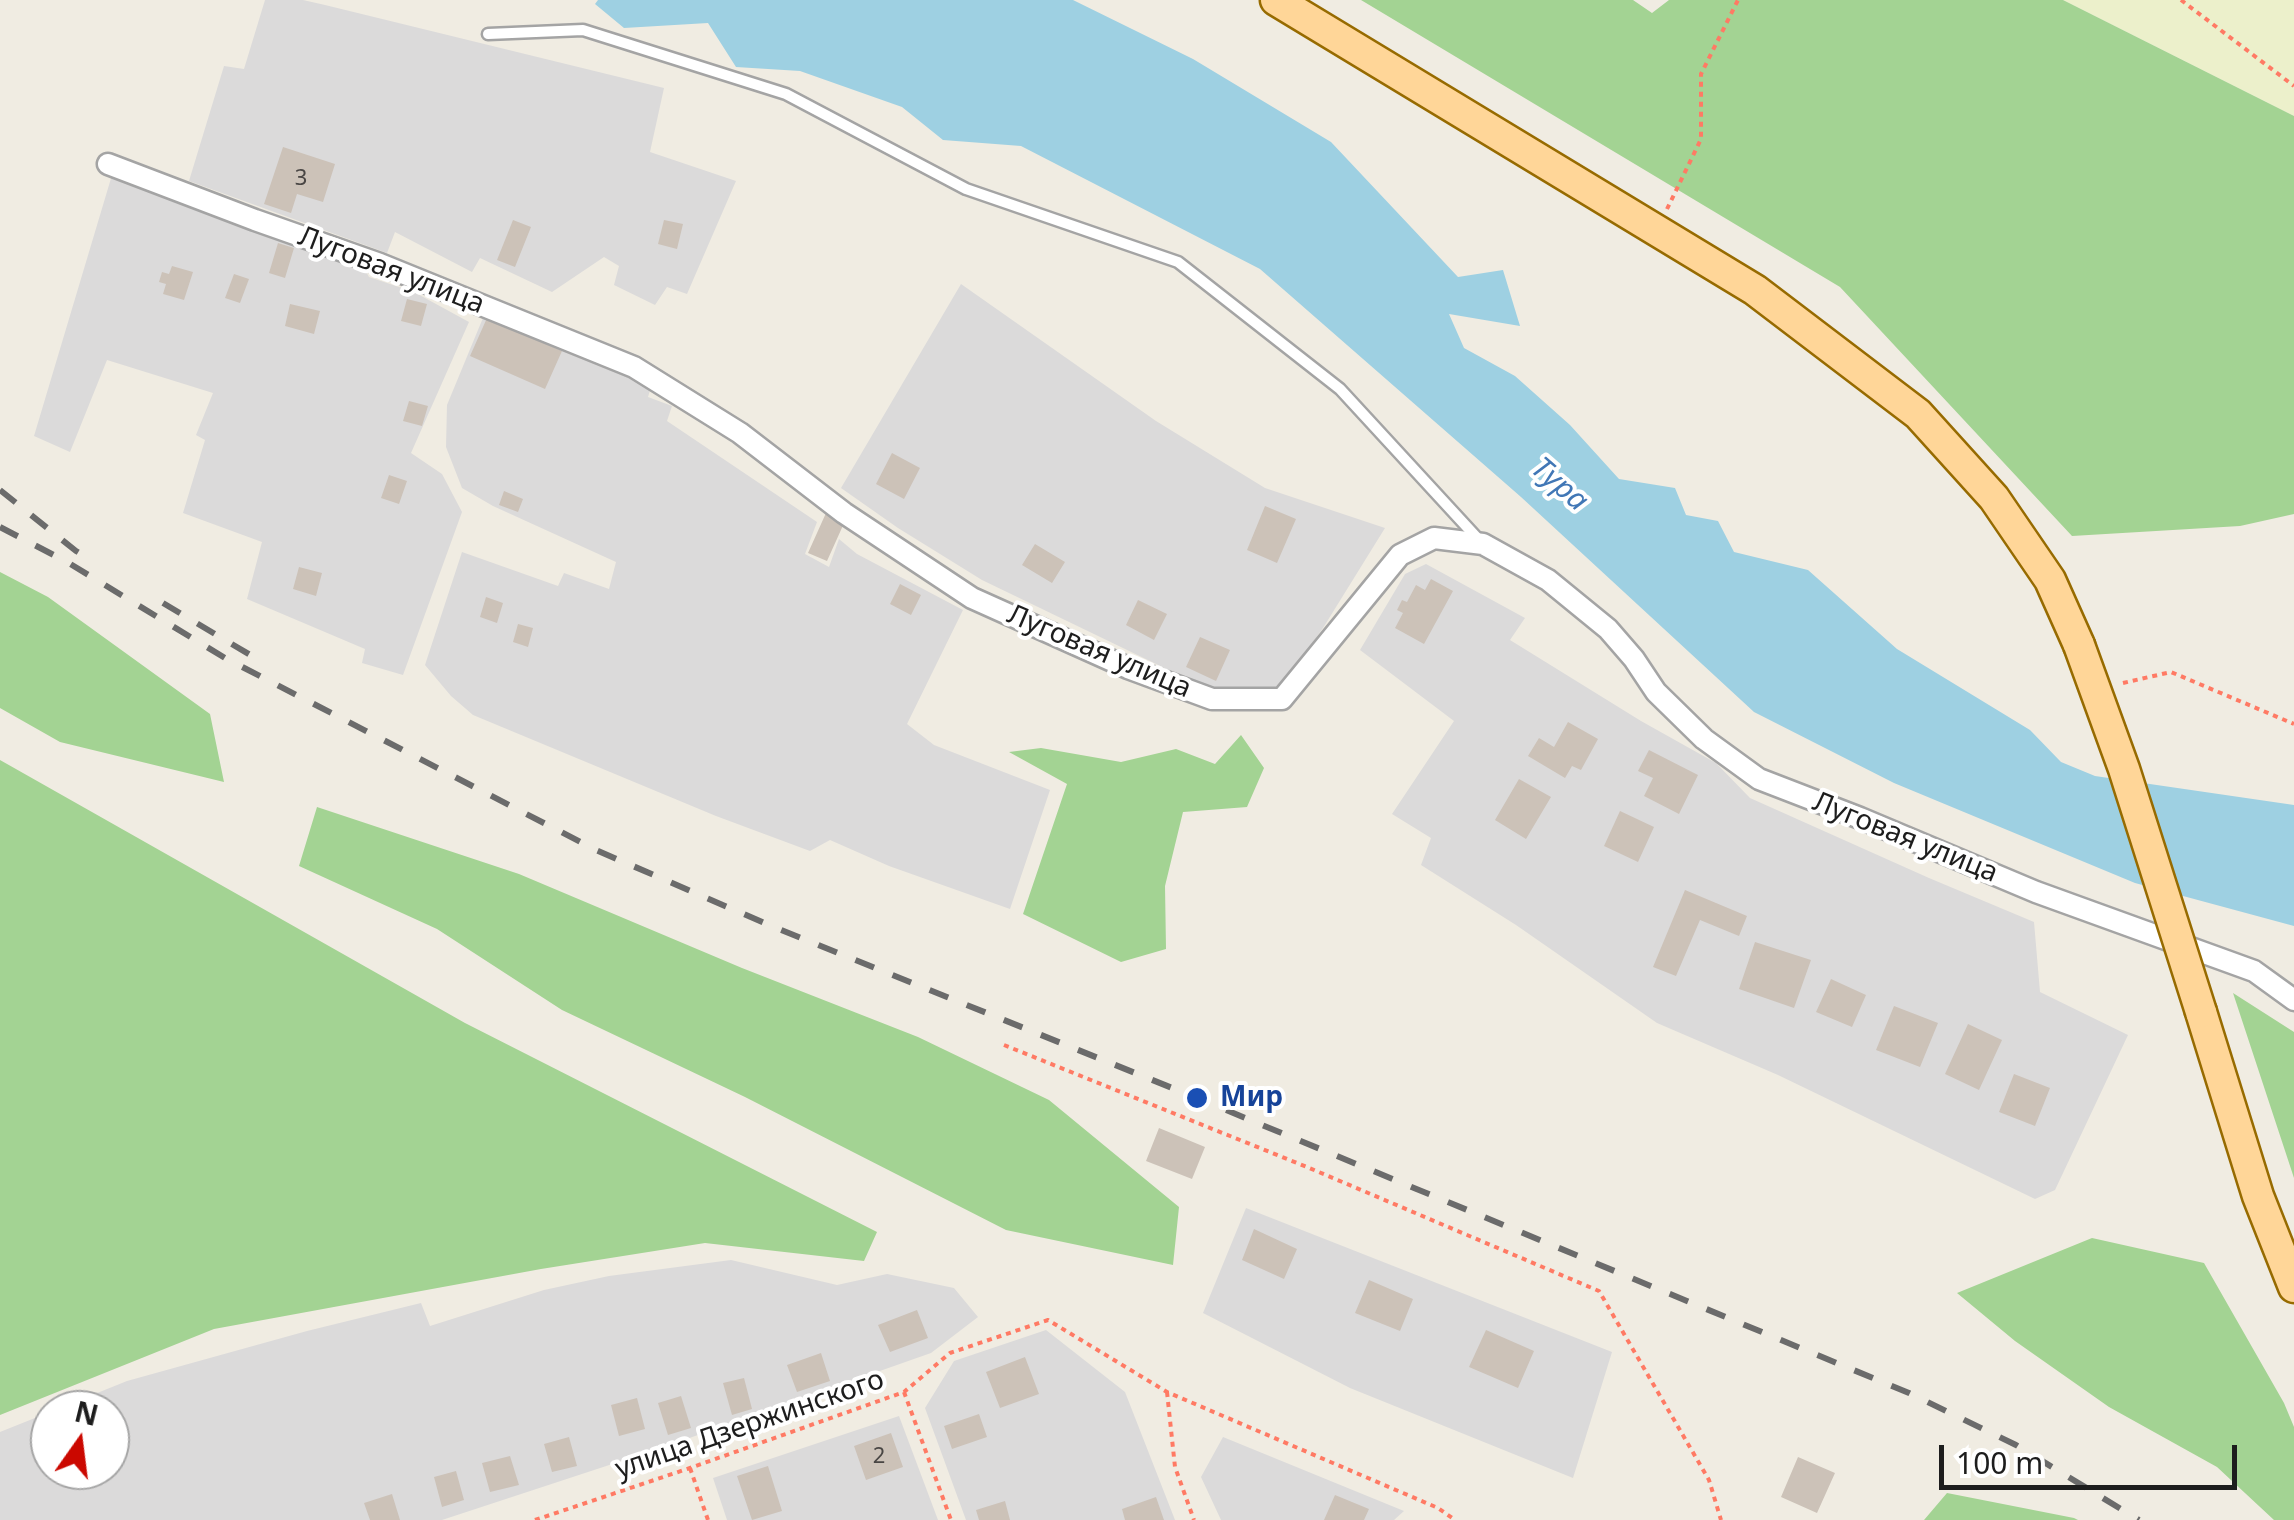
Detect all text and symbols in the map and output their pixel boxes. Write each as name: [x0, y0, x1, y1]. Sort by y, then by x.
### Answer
house number: 3: [295, 166, 307, 192]
street label: Луговая улица: [293, 220, 489, 322]
water label: Тура: [1523, 450, 1595, 520]
street label: Луговая улица: [1002, 598, 1196, 706]
street label: Луговая улица: [1808, 786, 2002, 890]
place label: Мир: [1220, 1081, 1283, 1115]
marker: Мир: [1184, 1085, 1210, 1111]
street label: улица Дзержинского: [611, 1363, 889, 1487]
north arrow: [30, 1390, 130, 1490]
text: N: [71, 1392, 102, 1434]
scale bar: [1944, 1425, 2242, 1487]
text: 100 m: [1956, 1442, 2043, 1483]
house number: 2: [873, 1444, 885, 1470]

